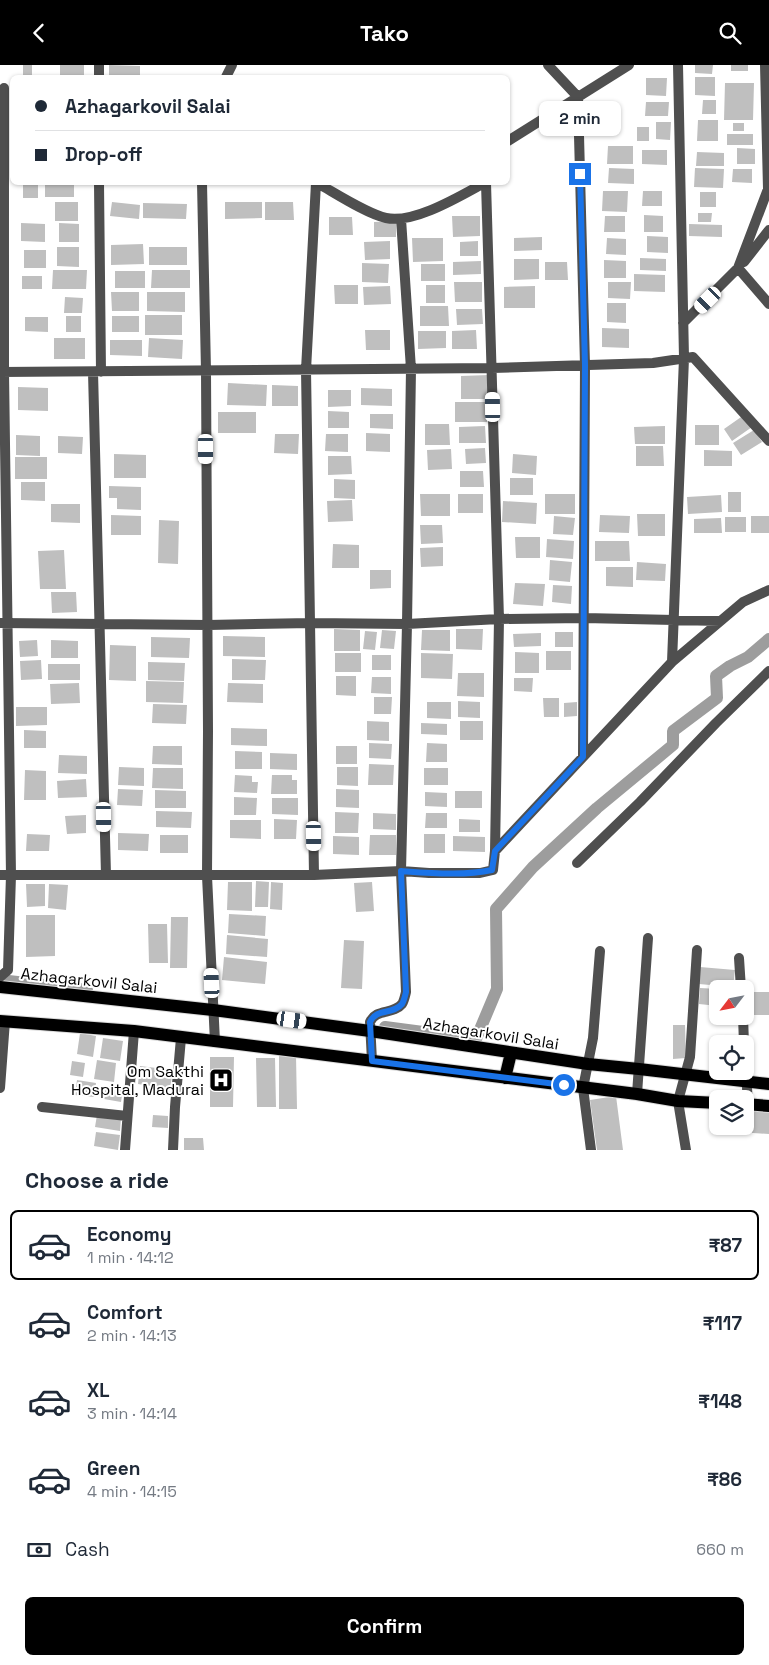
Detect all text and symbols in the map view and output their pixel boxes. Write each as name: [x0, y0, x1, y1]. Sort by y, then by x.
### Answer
icon: back: [25, 19, 53, 47]
text: Tako: [360, 19, 409, 47]
icon: search: [716, 19, 744, 47]
text: Azhagarkovil Salai: [65, 94, 230, 119]
callout: 2 min: [539, 101, 621, 137]
text: 2 min: [559, 108, 601, 129]
text: Drop-off: [65, 142, 143, 167]
route end: [569, 163, 591, 185]
car: [692, 284, 723, 316]
car: [485, 392, 500, 422]
car: [198, 434, 213, 464]
car: [96, 802, 111, 832]
car: [306, 821, 321, 851]
street label: Azhagarkovil Salai: [20, 963, 158, 998]
car: [203, 968, 220, 998]
north arrow: [709, 980, 754, 1025]
map controls: [709, 980, 754, 1135]
car: [276, 1010, 307, 1030]
street label: Azhagarkovil Salai: [422, 1012, 560, 1055]
button: locate: [709, 1035, 754, 1080]
place label: Om Sakthi Hospital, Madurai: [71, 1061, 204, 1100]
hospital icon: Om Sakthi Hospital, Madurai: [208, 1067, 234, 1093]
route start: [553, 1074, 575, 1096]
button: layers: [709, 1090, 754, 1135]
text: Choose a ride: [25, 1166, 169, 1194]
text: Economy: [87, 1222, 171, 1247]
icon: car: [27, 1223, 72, 1268]
text: ₹87: [708, 1233, 742, 1258]
text: 1 min · 14:12: [87, 1247, 174, 1268]
text: Comfort: [87, 1300, 163, 1325]
icon: car: [27, 1301, 72, 1346]
text: ₹117: [702, 1311, 742, 1336]
text: 2 min · 14:13: [87, 1325, 177, 1346]
text: XL: [87, 1378, 110, 1403]
icon: car: [27, 1379, 72, 1424]
text: ₹148: [698, 1389, 742, 1414]
text: 3 min · 14:14: [87, 1403, 177, 1424]
text: Green: [87, 1456, 140, 1481]
icon: car: [27, 1457, 72, 1502]
text: ₹86: [707, 1467, 742, 1492]
text: 4 min · 14:15: [87, 1481, 177, 1502]
icon: cash: [25, 1536, 53, 1564]
text: Cash: [65, 1537, 110, 1562]
text: 660 m: [696, 1539, 744, 1560]
button: Confirm: [25, 1597, 744, 1655]

